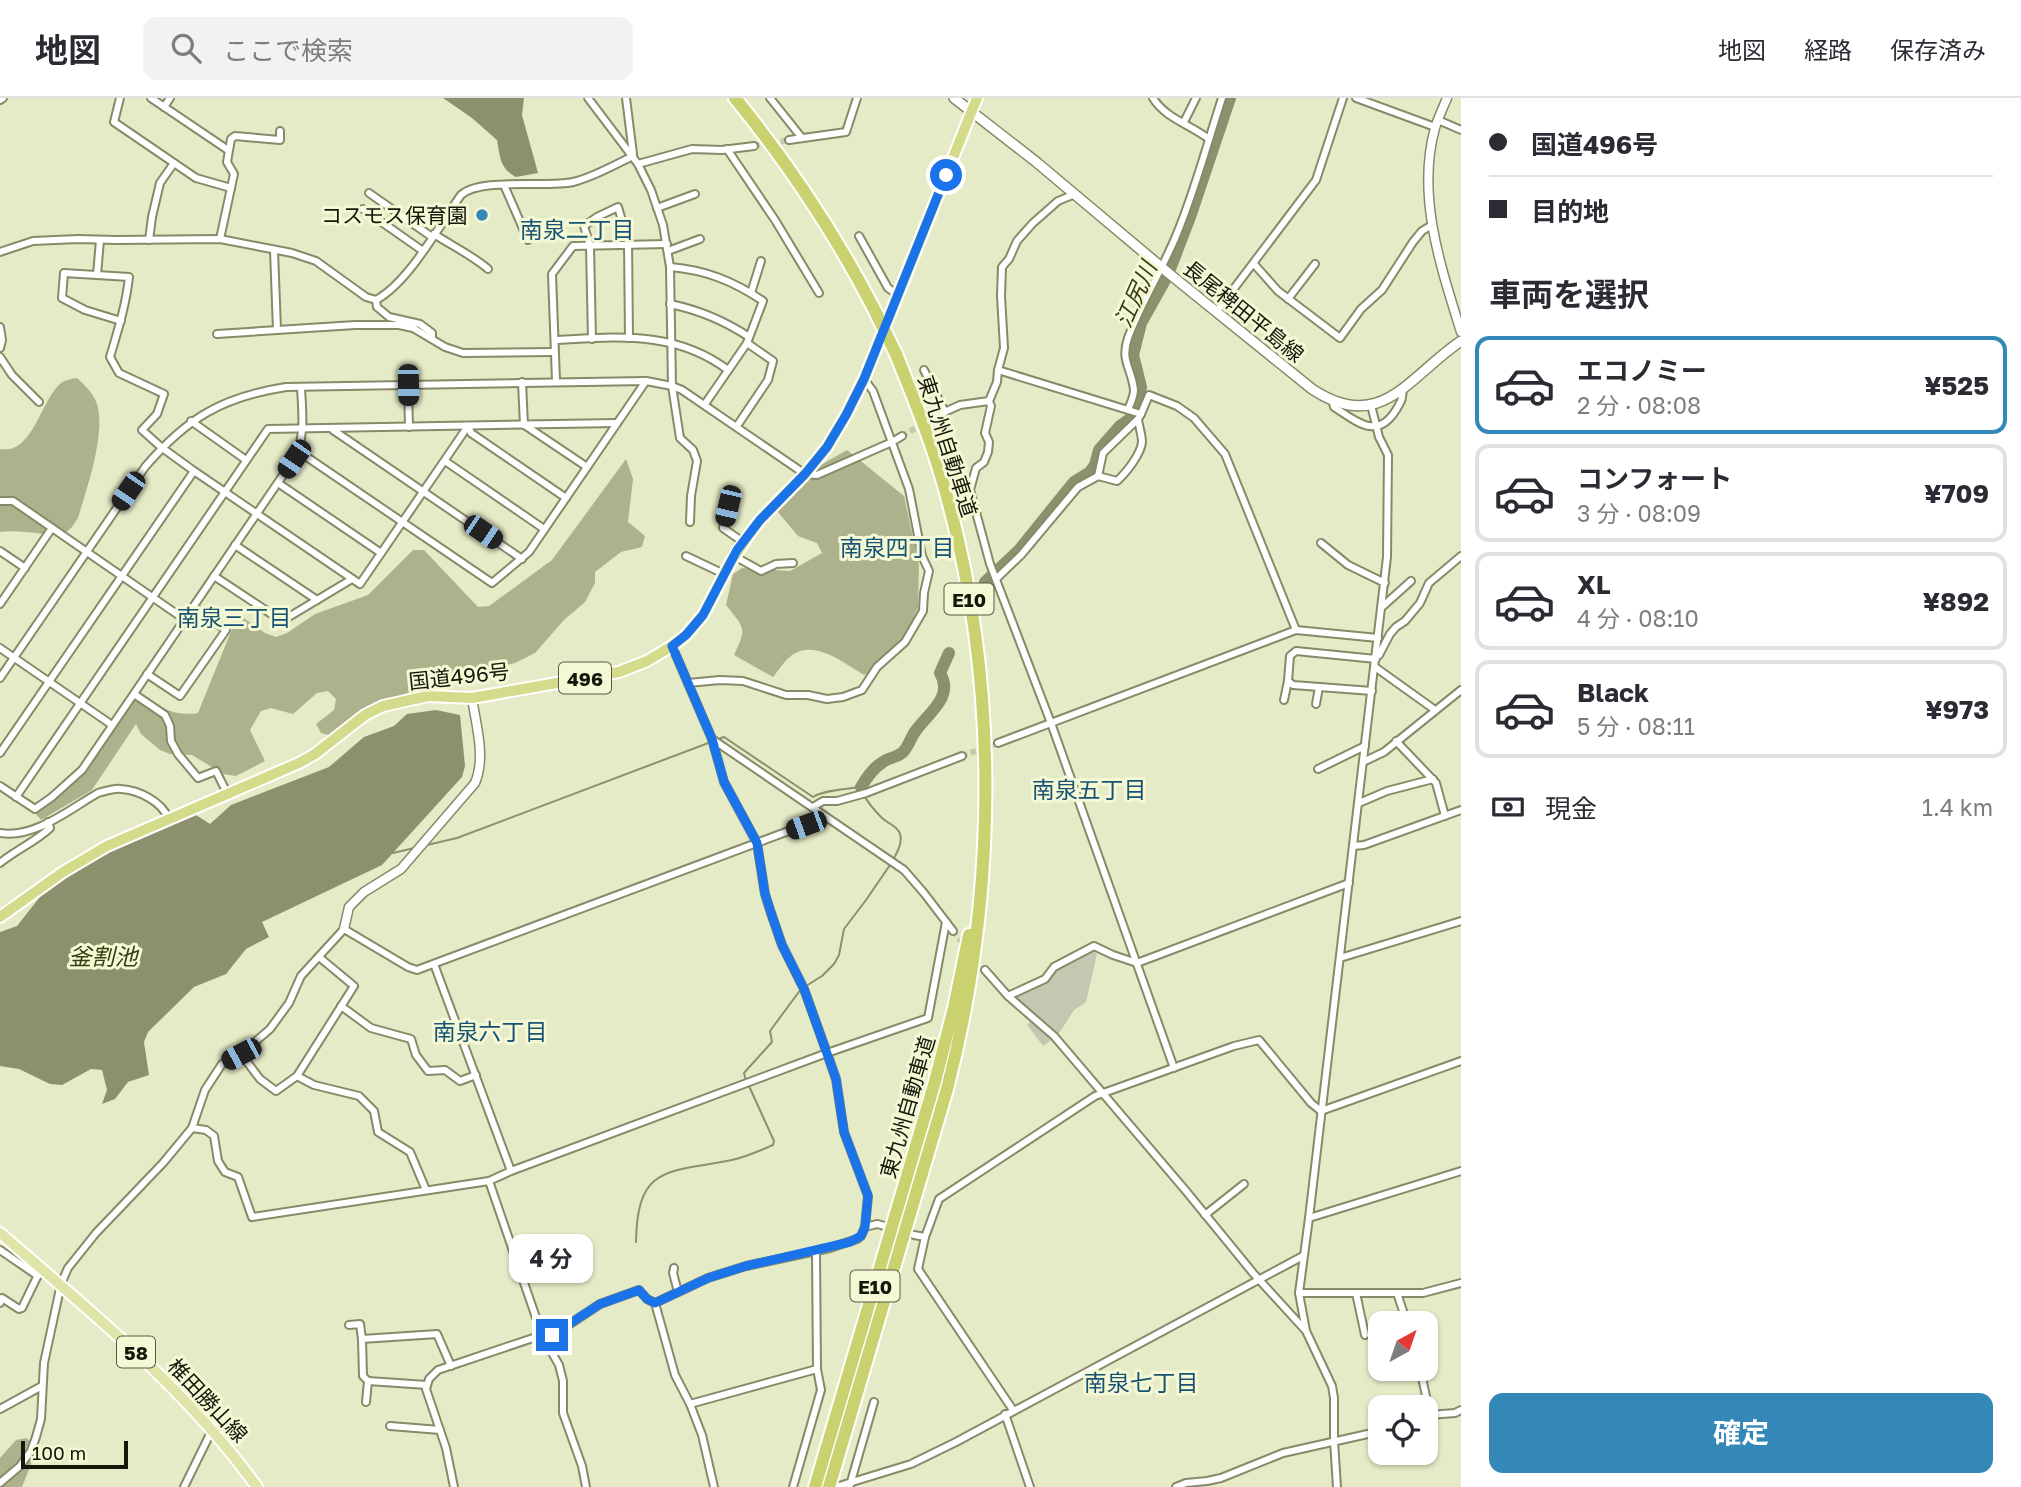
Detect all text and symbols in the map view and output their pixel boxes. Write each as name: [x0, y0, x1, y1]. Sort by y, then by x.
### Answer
search box: [143, 17, 633, 80]
icon: search: [167, 29, 205, 67]
text: 地図: [35, 30, 101, 69]
text: ここで検索: [223, 35, 353, 66]
text: 地図: [1718, 35, 1766, 64]
text: 経路: [1804, 35, 1852, 64]
text: 保存済み: [1890, 35, 1986, 64]
text: 国道496号: [1531, 129, 1658, 160]
route start: [930, 159, 962, 191]
text: 目的地: [1531, 196, 1609, 227]
place label: コスモス保育園: [321, 202, 468, 228]
marker: コスモス保育園: [474, 207, 490, 223]
district label: 南泉二丁目: [520, 215, 635, 243]
water label: 江尻川: [1108, 254, 1163, 331]
street label: 長尾稗田平島線: [1179, 255, 1309, 367]
text: 車両を選択: [1489, 275, 1649, 313]
icon: car: [1493, 354, 1556, 417]
text: エコノミー: [1577, 355, 1707, 386]
car: [398, 364, 419, 406]
text: ¥525: [1924, 370, 1989, 401]
street label: 東九州自動車道: [913, 372, 983, 520]
text: 2 分 · 08:08: [1577, 391, 1701, 419]
car: [274, 436, 315, 482]
icon: car: [1493, 462, 1556, 525]
text: コンフォート: [1577, 463, 1732, 494]
car: [108, 468, 149, 514]
text: ¥709: [1924, 478, 1989, 509]
car: [714, 483, 743, 529]
text: 3 分 · 08:09: [1577, 499, 1701, 527]
car: [460, 512, 507, 552]
district label: 南泉四丁目: [840, 533, 955, 561]
text: XL: [1577, 569, 1611, 600]
icon: car: [1493, 570, 1556, 633]
road number: E10: [944, 584, 993, 614]
text: ¥892: [1923, 586, 1989, 617]
district label: 南泉三丁目: [177, 603, 292, 631]
text: 4 分 · 08:10: [1577, 604, 1699, 632]
street label: 国道496号: [407, 658, 511, 694]
road number: 496: [559, 663, 611, 694]
text: Black: [1577, 677, 1649, 708]
icon: car: [1493, 678, 1556, 741]
text: ¥973: [1925, 694, 1989, 725]
text: 5 分 · 08:11: [1577, 712, 1695, 740]
district label: 南泉五丁目: [1032, 775, 1147, 803]
icon: cash: [1489, 788, 1527, 826]
text: 現金: [1545, 793, 1597, 824]
text: 1.4 km: [1922, 793, 1993, 821]
car: [783, 808, 830, 842]
water label: 釜割池: [69, 942, 140, 970]
district label: 南泉六丁目: [433, 1017, 548, 1045]
street label: 東九州自動車道: [874, 1033, 940, 1181]
car: [218, 1035, 265, 1073]
callout: 4 分: [510, 1234, 594, 1282]
text: 4 分: [529, 1244, 573, 1272]
road number: E10: [850, 1270, 900, 1302]
north arrow: [1368, 1311, 1438, 1381]
map controls: [1368, 1311, 1438, 1465]
route end: [536, 1319, 568, 1351]
road number: 58: [117, 1336, 155, 1368]
street label: 椎田勝山線: [163, 1353, 253, 1447]
district label: 南泉七丁目: [1084, 1368, 1199, 1396]
button: 確定: [1489, 1393, 1993, 1473]
button: locate: [1368, 1395, 1438, 1465]
scale bar: [21, 1438, 128, 1470]
text: 100 m: [32, 1441, 86, 1464]

